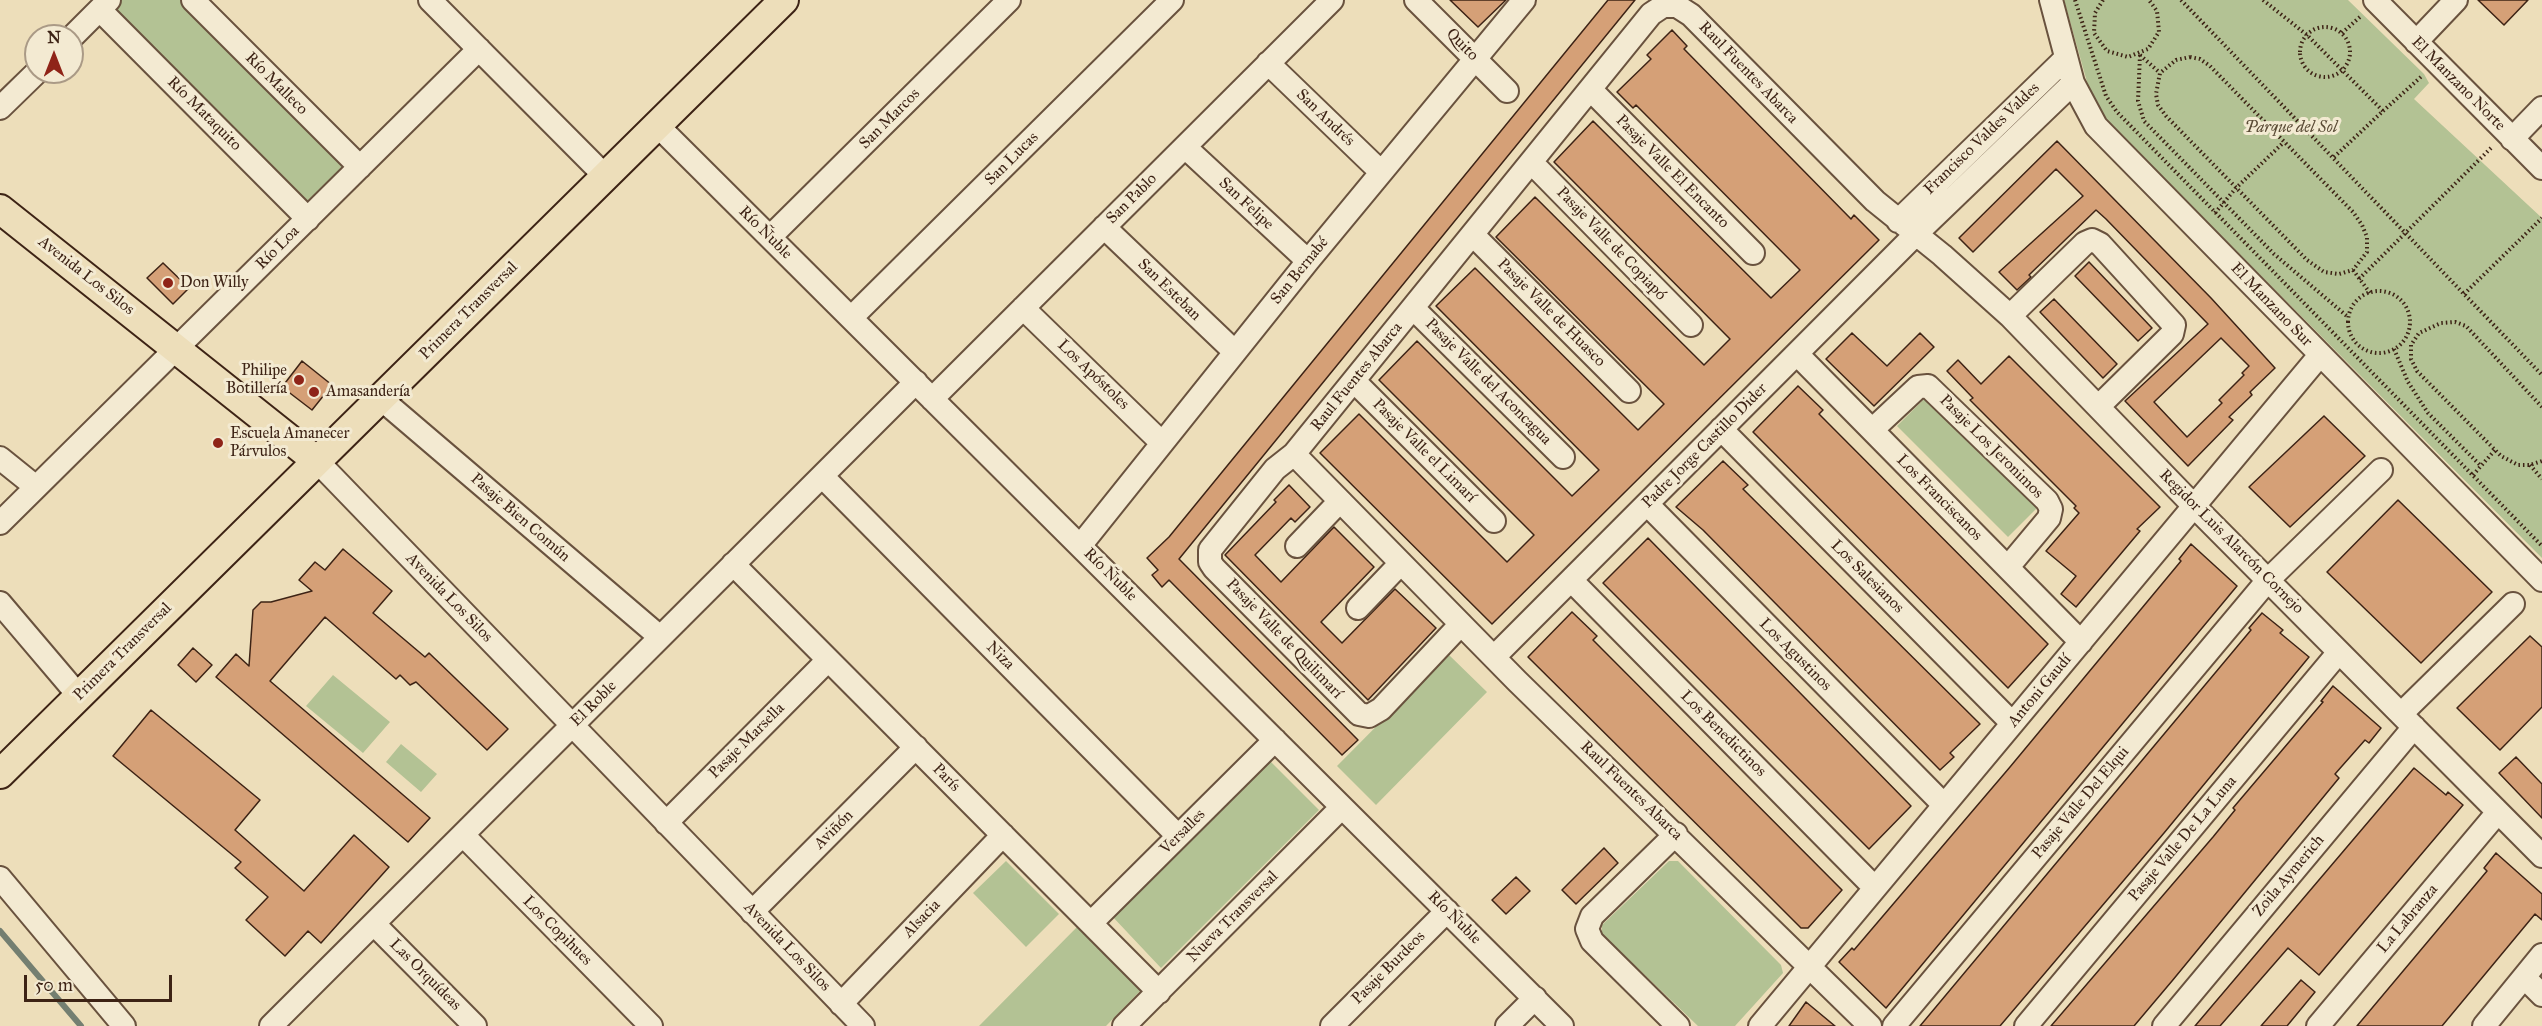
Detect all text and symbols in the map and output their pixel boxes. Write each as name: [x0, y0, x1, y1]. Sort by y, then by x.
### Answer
street label: Raul Fuentes Abarca: [1694, 18, 1802, 128]
north arrow: [24, 24, 84, 84]
street label: Quito: [1442, 25, 1482, 65]
text: N: [47, 28, 61, 47]
street label: El Manzano Norte: [2407, 33, 2509, 135]
street label: Río Malleco: [241, 49, 311, 119]
street label: Río Mataquito: [163, 73, 245, 155]
street label: Francisco Valdes Valdes: [1920, 79, 2044, 199]
street label: San Marcos: [856, 85, 924, 153]
street label: San Andrés: [1292, 85, 1358, 151]
street label: Pasaje Valle El Encanto: [1611, 111, 1733, 233]
park label: Parque del Sol: [2245, 118, 2337, 138]
street label: San Lucas: [981, 128, 1043, 190]
street label: San Pablo: [1103, 170, 1161, 228]
street label: San Felipe: [1215, 174, 1277, 234]
street label: Pasaje Valle de Copiapó: [1552, 183, 1670, 305]
street label: Río Ñuble: [734, 202, 796, 264]
street label: Río Loa: [252, 222, 304, 274]
street label: Avenida Los Silos: [34, 233, 138, 319]
street label: San Bernabé: [1267, 233, 1333, 309]
street label: San Esteban: [1133, 255, 1205, 325]
street label: Pasaje Valle de Huasco: [1493, 255, 1609, 371]
street label: Primera Transversal: [416, 258, 522, 364]
street label: El Manzano Sur: [2226, 259, 2316, 351]
place label: Don Willy: [180, 273, 248, 293]
marker: Don Willy: [161, 276, 175, 290]
street label: Pasaje Valle del Aconcagua: [1421, 315, 1555, 449]
street label: Raul Fuentes Abarca: [1307, 319, 1407, 435]
street label: Los Apóstoles: [1053, 336, 1133, 414]
place label: Philipe Botillería: [226, 361, 287, 399]
marker: Philipe Botillería: [292, 373, 306, 387]
street label: Padre Jorge Castillo Dider: [1638, 379, 1772, 513]
place label: Amasandería: [326, 382, 410, 402]
marker: Amasandería: [307, 385, 321, 399]
street label: Pasaje Los Jeronimos: [1935, 391, 2047, 503]
street label: Pasaje Valle el Limarí: [1368, 395, 1480, 507]
place label: Escuela Amanecer Párvulos: [230, 424, 349, 462]
marker: Escuela Amanecer Párvulos: [211, 436, 225, 450]
street label: Los Franciscanos: [1892, 451, 1986, 545]
street label: Regidor Luis Alarcón Cornejo: [2155, 466, 2307, 618]
street label: Pasaje Bien Común: [466, 470, 574, 566]
street label: Los Salesianos: [1826, 536, 1908, 618]
street label: Río Ñuble: [1079, 544, 1141, 606]
street label: Avenida Los Silos: [402, 549, 496, 647]
street label: Pasaje Valle de Quilimarí: [1222, 575, 1346, 703]
street label: Primera Transversal: [70, 599, 176, 705]
street label: Los Agustinos: [1755, 615, 1835, 695]
street label: Niza: [982, 638, 1018, 674]
street label: Antoni Gaudí: [2004, 651, 2076, 731]
street label: El Roble: [567, 677, 621, 731]
street label: Los Benedictinos: [1676, 687, 1770, 781]
street label: Pasaje Marsella: [705, 699, 789, 783]
street label: Raul Fuentes Abarca: [1576, 737, 1686, 845]
street label: Pasaje Valle Del Elqui: [2028, 743, 2134, 863]
street label: París: [928, 760, 964, 796]
street label: Pasaje Valle De La Luna: [2125, 772, 2241, 906]
street label: Versalles: [1156, 805, 1210, 859]
street label: Aviñón: [810, 806, 858, 854]
street label: Zoila Aymerich: [2249, 831, 2329, 921]
street label: Nueva Transversal: [1183, 867, 1283, 967]
street label: La Labranza: [2374, 881, 2442, 957]
street label: Río Ñuble: [1423, 887, 1485, 949]
street label: Los Copihues: [518, 892, 596, 970]
street label: Alsacia: [899, 896, 945, 942]
street label: Avenida Los Silos: [740, 898, 834, 996]
street label: Pasaje Burdeos: [1348, 927, 1430, 1009]
street label: Las Orquídeas: [385, 935, 465, 1015]
scale bar: [27, 963, 176, 1001]
text: 50 m: [35, 974, 73, 996]

